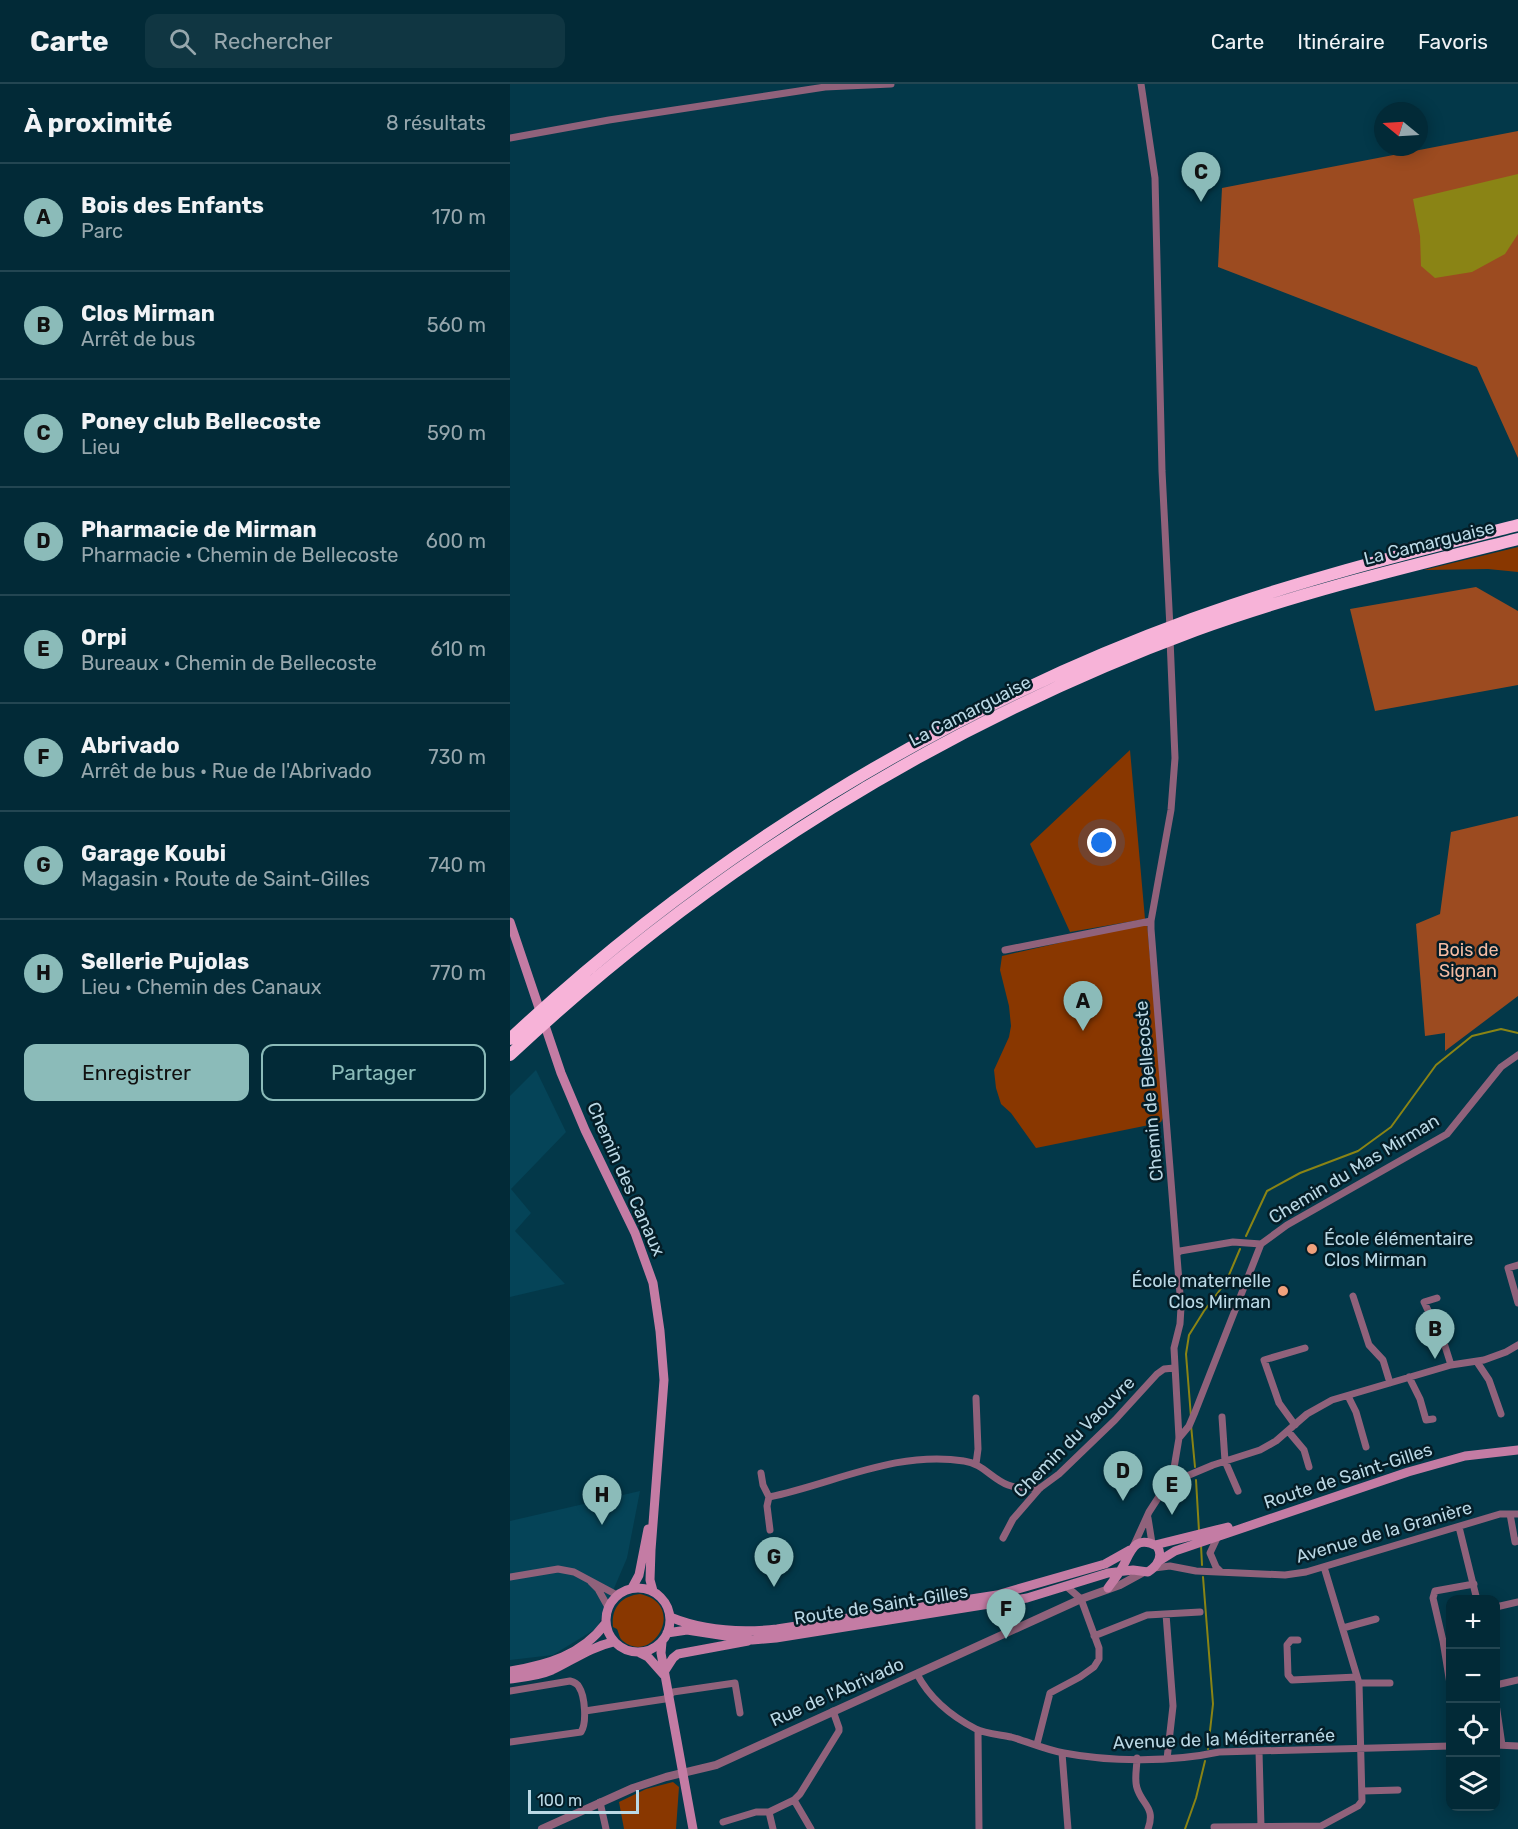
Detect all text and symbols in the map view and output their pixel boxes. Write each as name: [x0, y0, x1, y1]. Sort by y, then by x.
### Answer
search box: [145, 14, 565, 68]
text: Carte: [30, 25, 109, 58]
icon: search: [166, 25, 199, 58]
text: Rechercher: [214, 28, 332, 55]
text: Carte: [1211, 29, 1264, 54]
text: Itinéraire: [1297, 29, 1385, 54]
text: Favoris: [1418, 29, 1488, 54]
north arrow: [1374, 102, 1428, 156]
text: À proximité: [24, 108, 173, 139]
text: 8 résultats: [386, 111, 486, 135]
pin: C: [1182, 152, 1220, 202]
text: Bois des Enfants: [81, 192, 264, 219]
text: A: [36, 205, 51, 229]
text: 170 m: [432, 205, 486, 229]
text: Parc: [81, 219, 123, 243]
text: Clos Mirman: [81, 300, 215, 327]
text: B: [36, 313, 51, 337]
text: 560 m: [427, 313, 486, 337]
text: Arrêt de bus: [81, 327, 195, 351]
text: Poney club Bellecoste: [81, 408, 321, 435]
text: C: [36, 421, 51, 445]
text: 590 m: [427, 421, 486, 445]
text: Lieu: [81, 435, 120, 459]
text: Pharmacie de Mirman: [81, 516, 317, 543]
street label: La Camarguaise: [1361, 516, 1497, 570]
text: D: [36, 529, 51, 553]
text: 600 m: [426, 529, 486, 553]
text: Pharmacie · Chemin de Bellecoste: [81, 543, 399, 567]
text: Orpi: [81, 624, 127, 651]
text: E: [37, 637, 50, 661]
text: 610 m: [430, 637, 486, 661]
text: Bureaux · Chemin de Bellecoste: [81, 651, 377, 675]
street label: La Camarguaise: [905, 671, 1035, 751]
text: Abrivado: [81, 732, 180, 759]
text: F: [37, 745, 50, 769]
text: 730 m: [428, 745, 486, 769]
text: Arrêt de bus · Rue de l'Abrivado: [81, 759, 372, 783]
your location: [1087, 828, 1116, 857]
text: Garage Koubi: [81, 840, 226, 867]
text: G: [36, 853, 51, 877]
text: 740 m: [429, 853, 486, 877]
text: Magasin · Route de Saint-Gilles: [81, 867, 370, 891]
park label: Bois de Signan: [1437, 939, 1499, 982]
text: Sellerie Pujolas: [81, 948, 249, 975]
text: H: [36, 961, 51, 985]
text: 770 m: [430, 961, 486, 985]
text: Lieu · Chemin des Canaux: [81, 975, 322, 999]
pin: A: [1064, 982, 1102, 1031]
street label: Chemin de Bellecoste: [1130, 1000, 1168, 1182]
button: Enregistrer: [24, 1044, 249, 1101]
button: Partager: [261, 1044, 486, 1101]
street label: Chemin des Canaux: [582, 1099, 670, 1260]
street label: Chemin du Mas Mirman: [1265, 1109, 1443, 1229]
place label: École élémentaire Clos Mirman: [1324, 1228, 1473, 1271]
marker: École élémentaire Clos Mirman: [1305, 1242, 1319, 1256]
place label: École maternelle Clos Mirman: [1131, 1270, 1271, 1313]
marker: École maternelle Clos Mirman: [1276, 1284, 1290, 1298]
pin: B: [1416, 1310, 1454, 1359]
street label: Chemin du Vaouvre: [1009, 1372, 1139, 1502]
street label: Route de Saint-Gilles: [1261, 1438, 1435, 1514]
pin: D: [1104, 1452, 1142, 1501]
pin: E: [1152, 1466, 1192, 1515]
pin: H: [582, 1476, 622, 1525]
street label: Avenue de la Granière: [1293, 1496, 1475, 1568]
pin: G: [754, 1538, 794, 1587]
street label: Route de Saint-Gilles: [792, 1580, 970, 1630]
pin: F: [986, 1590, 1026, 1639]
map controls: [1446, 1595, 1500, 1811]
button: +: [1446, 1595, 1500, 1649]
button: −: [1446, 1649, 1500, 1703]
street label: Rue de l'Abrivado: [767, 1653, 907, 1731]
button: locate: [1446, 1703, 1500, 1757]
street label: Avenue de la Méditerranée: [1112, 1724, 1336, 1754]
button: layers: [1446, 1757, 1500, 1811]
scale bar: [528, 1787, 639, 1814]
text: 100 m: [537, 1791, 582, 1810]

